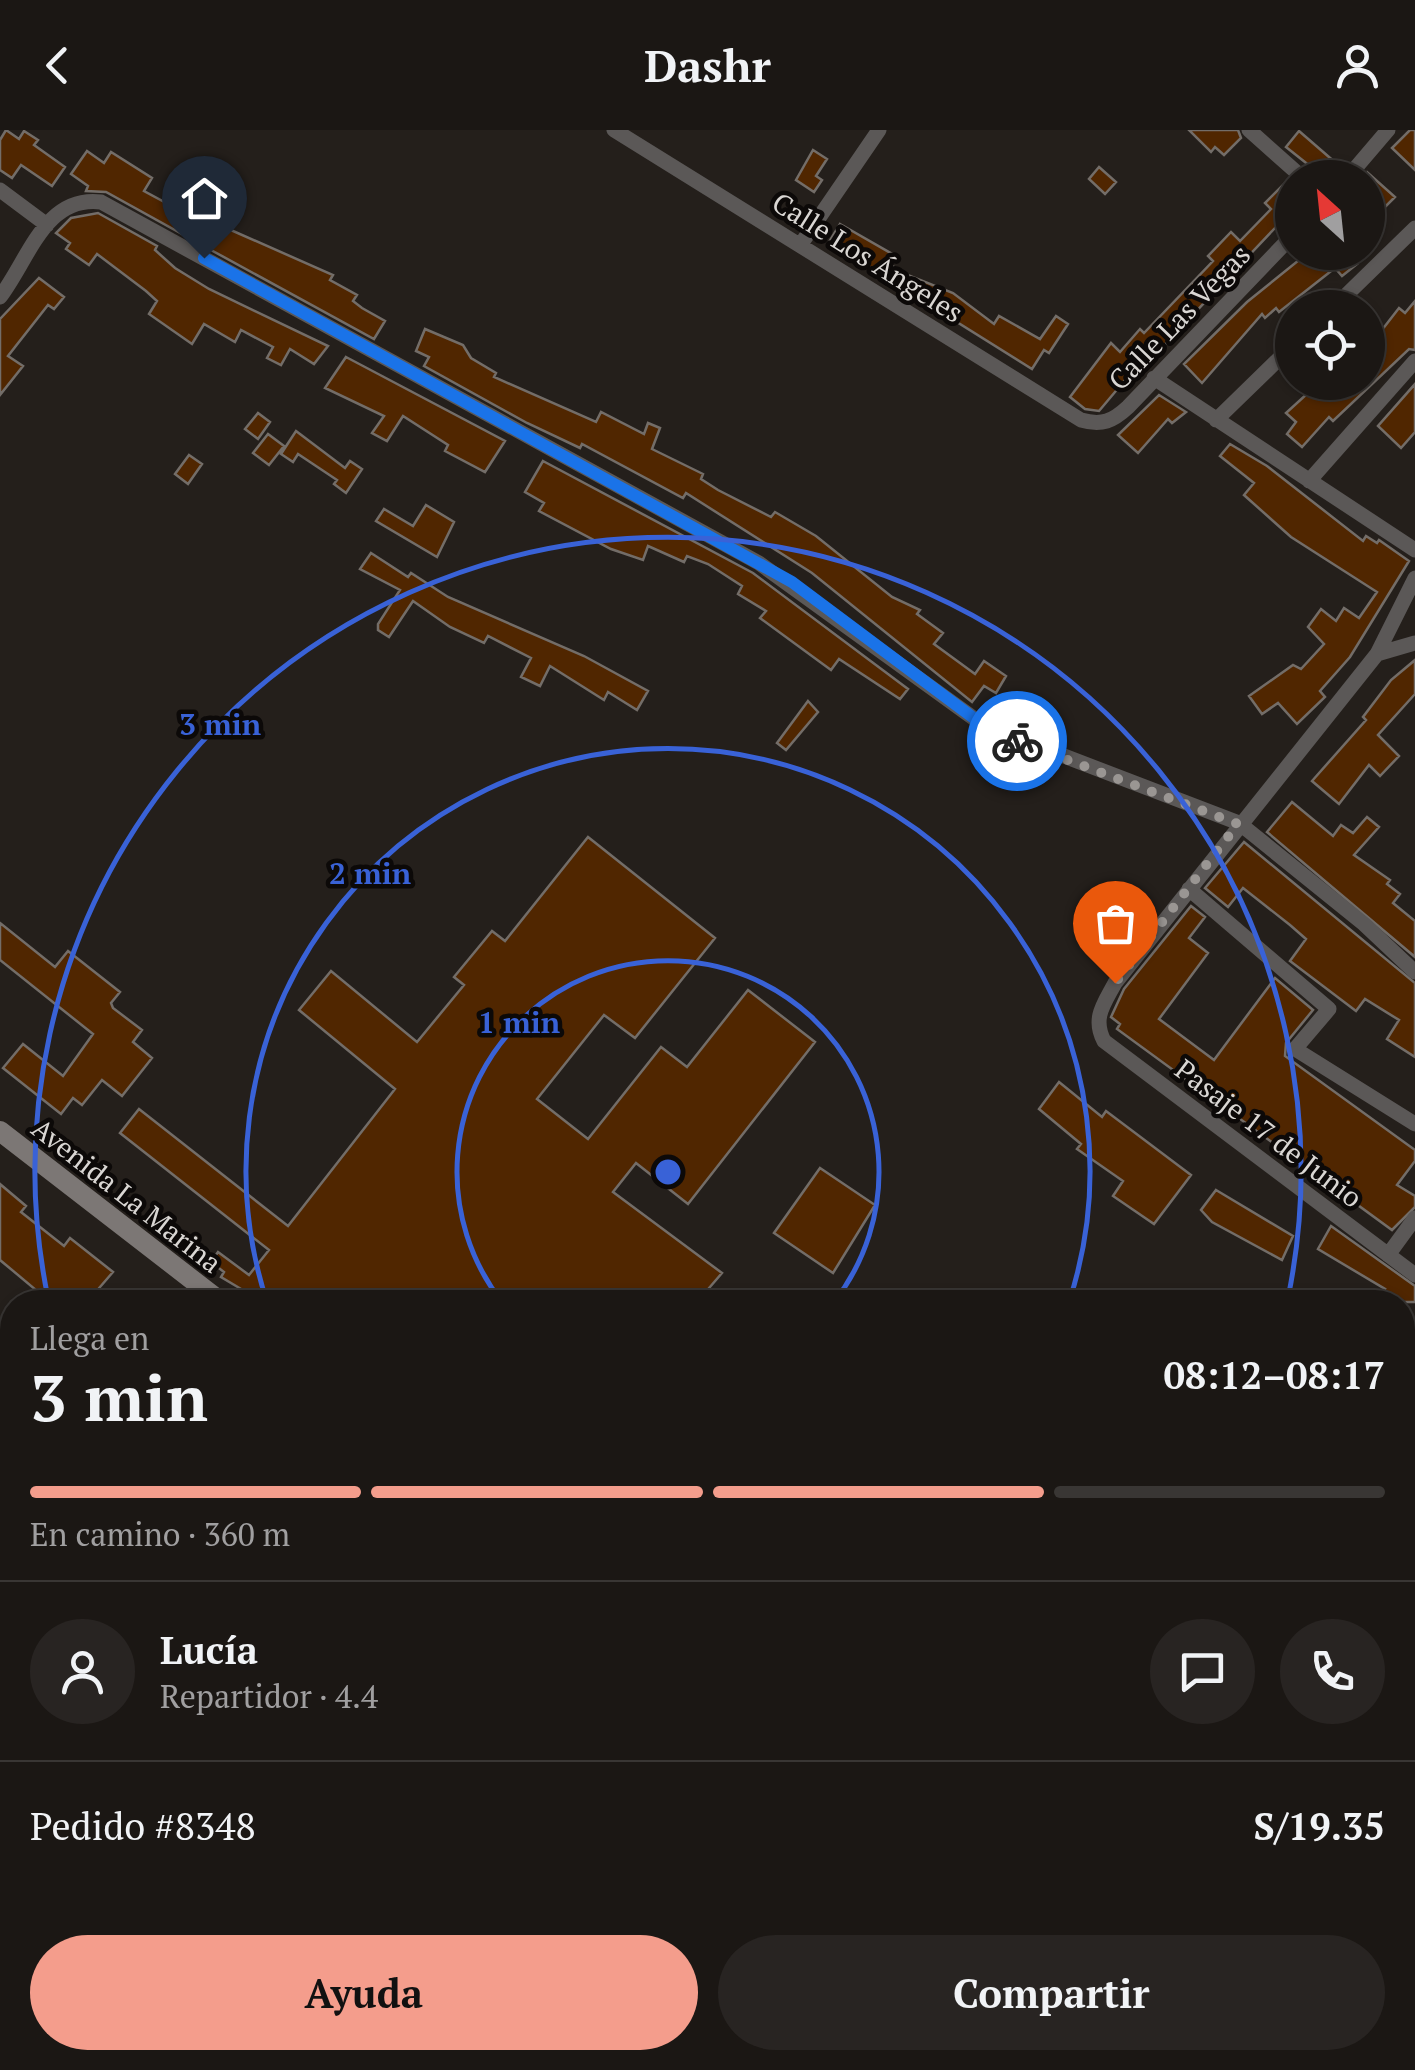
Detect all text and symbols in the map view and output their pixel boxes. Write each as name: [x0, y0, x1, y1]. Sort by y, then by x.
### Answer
text: Dashr: [644, 35, 771, 95]
icon: back: [30, 38, 85, 93]
icon: person: [1330, 38, 1385, 93]
pin: [162, 156, 247, 259]
north arrow: [1275, 160, 1385, 270]
map controls: [1275, 160, 1385, 400]
icon: home: [177, 171, 232, 226]
street label: Calle Los Ángeles: [766, 183, 970, 331]
street label: Calle Las Vegas: [1100, 236, 1258, 398]
button: locate: [1275, 290, 1385, 400]
courier: [967, 691, 1067, 791]
text: 3 min: [179, 704, 261, 744]
icon: bike: [990, 714, 1045, 769]
text: 2 min: [329, 853, 411, 893]
pin: [1073, 881, 1158, 984]
icon: bag: [1088, 896, 1143, 951]
text: 1 min: [478, 1002, 560, 1042]
street label: Pasaje 17 de Junio: [1168, 1050, 1370, 1216]
street label: Avenida La Marina: [25, 1109, 229, 1281]
centre of rings: [650, 1154, 686, 1190]
text: Llega en: [30, 1317, 149, 1359]
text: 08:12–08:17: [1163, 1350, 1385, 1400]
text: 3 min: [30, 1353, 208, 1440]
text: En camino · 360 m: [30, 1513, 290, 1555]
button: person: [30, 1619, 135, 1724]
button: chat: [1150, 1619, 1255, 1724]
button: phone: [1280, 1619, 1385, 1724]
text: Lucía: [160, 1625, 258, 1675]
text: Repartidor · 4.4: [160, 1675, 378, 1717]
text: Pedido #8348: [30, 1801, 256, 1851]
text: S/19.35: [1254, 1801, 1385, 1851]
button: Ayuda: [30, 1935, 698, 2050]
button: Compartir: [718, 1935, 1385, 2050]

